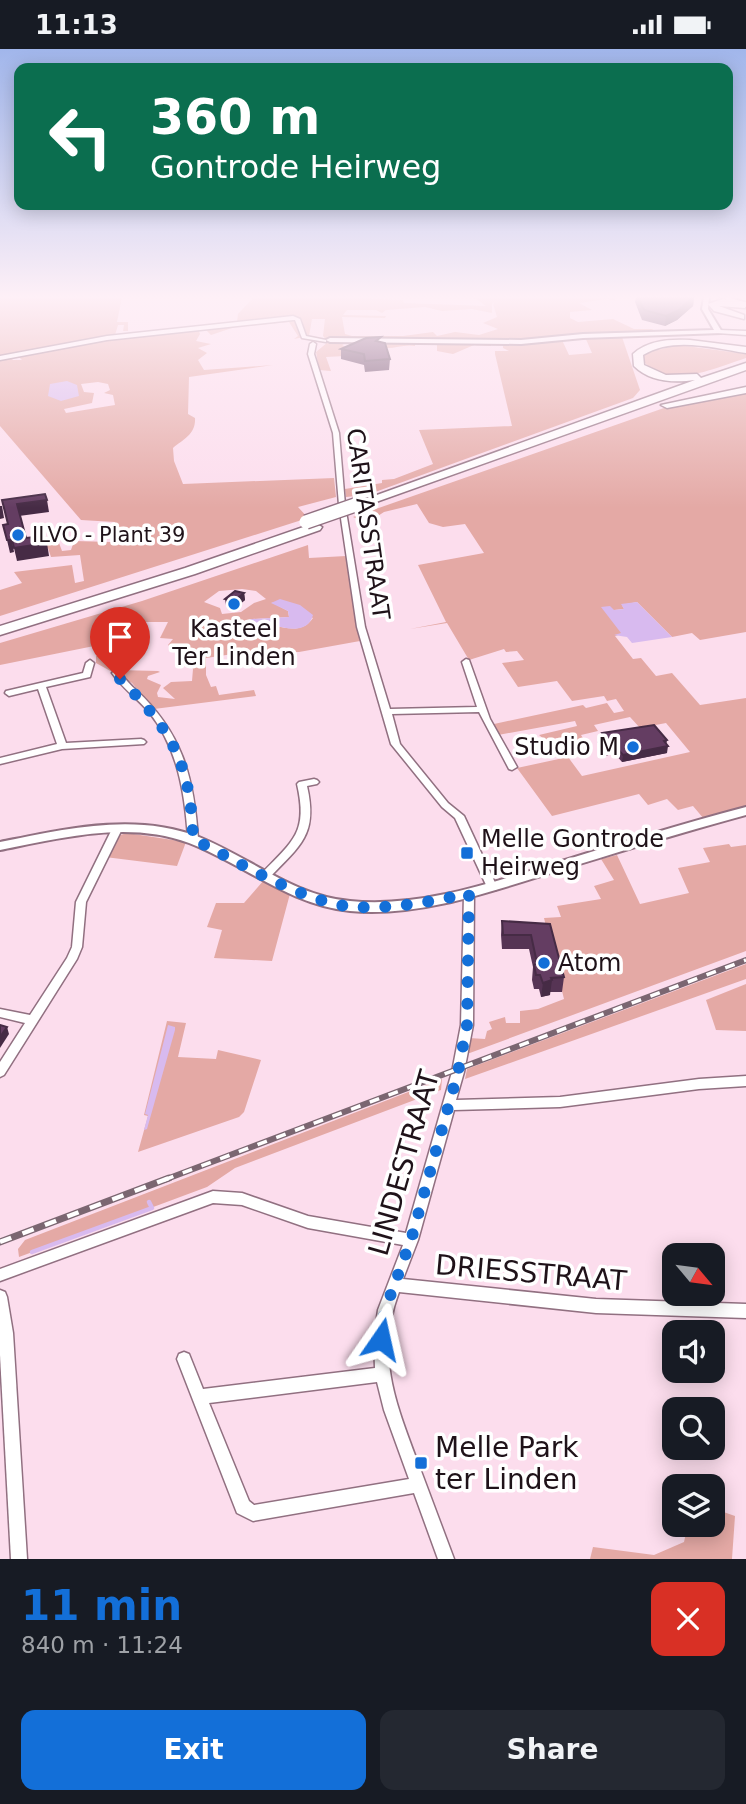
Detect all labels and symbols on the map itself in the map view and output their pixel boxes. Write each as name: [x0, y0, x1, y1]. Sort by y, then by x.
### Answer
street label: CARITASSTRAAT: [341, 426, 395, 622]
place label: ILVO - Plant 39: [32, 523, 185, 547]
marker: ILVO - Plant 39: [10, 527, 26, 543]
marker: Kasteel Ter Linden: [226, 596, 242, 612]
pin: [90, 607, 150, 679]
place label: Kasteel Ter Linden: [171, 615, 296, 671]
place label: Studio M: [514, 733, 619, 761]
marker: Studio M: [625, 739, 641, 755]
place label: Melle Gontrode Heirweg: [481, 825, 664, 881]
marker: Melle Gontrode Heirweg: [459, 845, 475, 861]
place label: Atom: [558, 949, 621, 977]
marker: Atom: [536, 955, 552, 971]
street label: LINDESTRAAT: [362, 1066, 446, 1259]
north arrow: [662, 1243, 724, 1305]
street label: DRIESSTRAAT: [434, 1248, 629, 1298]
position arrow: [344, 1302, 418, 1376]
place label: Melle Park ter Linden: [435, 1431, 579, 1496]
marker: Melle Park ter Linden: [413, 1455, 429, 1471]

